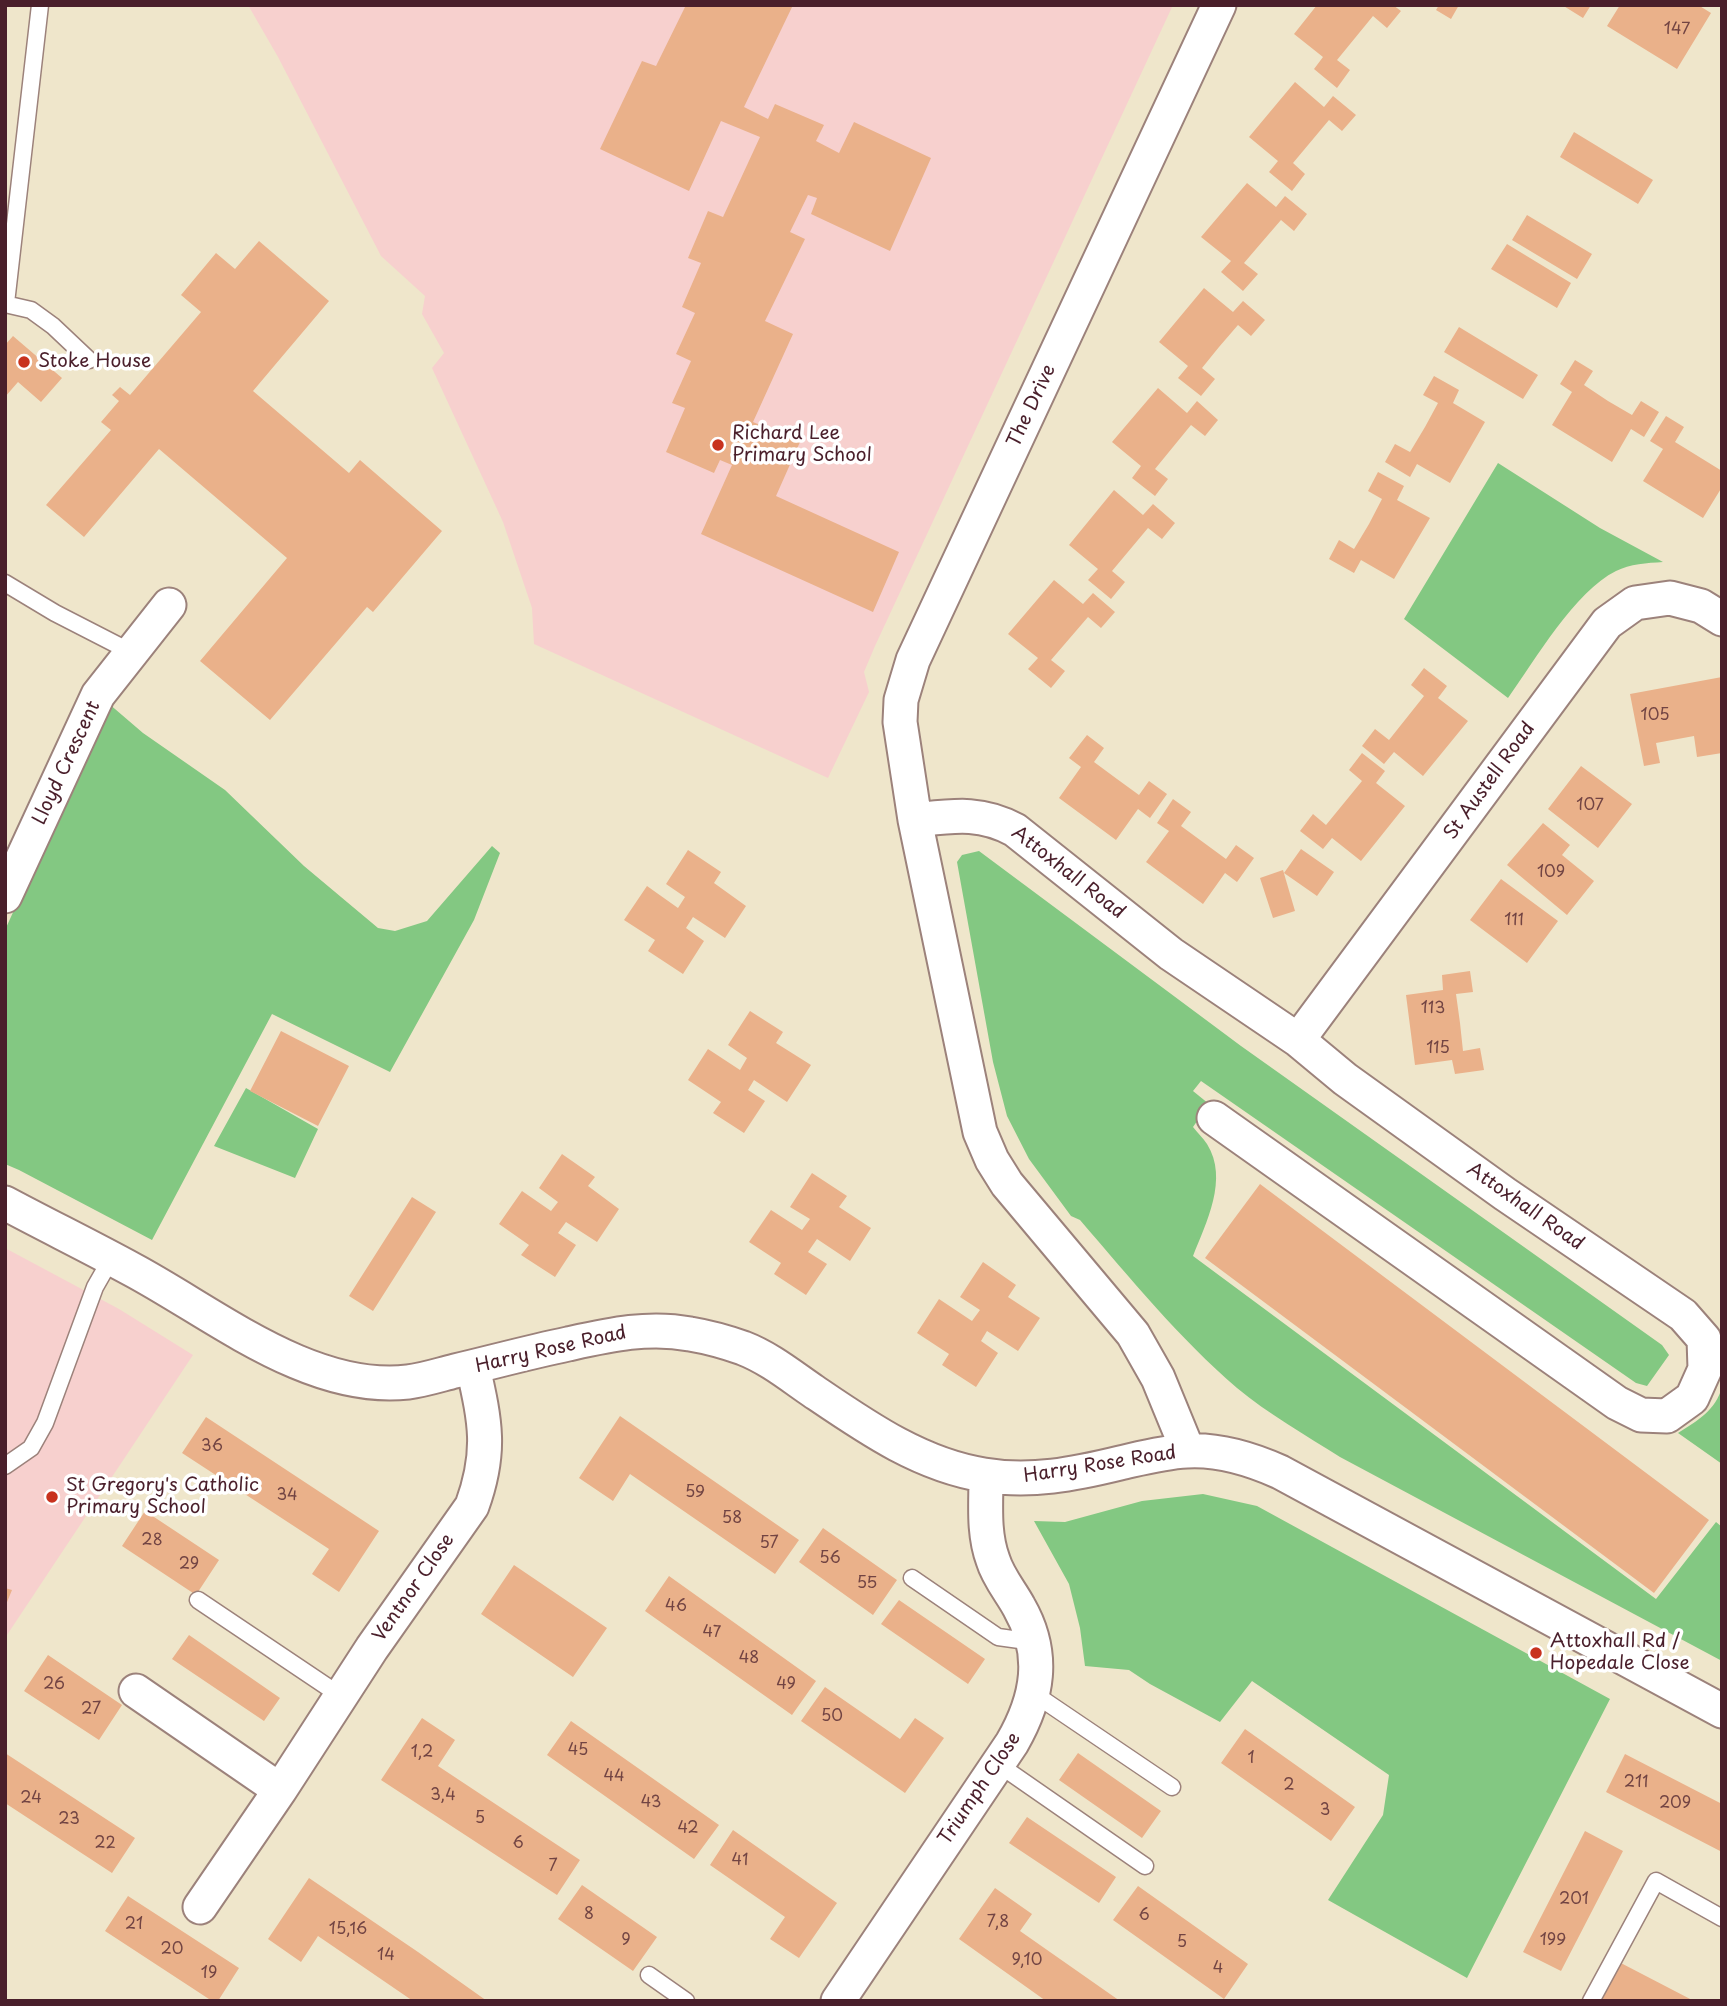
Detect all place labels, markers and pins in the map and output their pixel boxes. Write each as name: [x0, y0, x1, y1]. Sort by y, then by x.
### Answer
place label: Stoke House: [38, 351, 151, 373]
marker: Stoke House: [16, 354, 32, 370]
place label: Richard Lee Primary School: [732, 423, 872, 467]
marker: Richard Lee Primary School: [710, 437, 726, 453]
place label: St Gregory's Catholic Primary School: [66, 1475, 259, 1519]
marker: St Gregory's Catholic Primary School: [44, 1489, 60, 1505]
place label: Attoxhall Rd / Hopedale Close: [1550, 1631, 1690, 1675]
marker: Attoxhall Rd / Hopedale Close: [1528, 1645, 1544, 1661]

